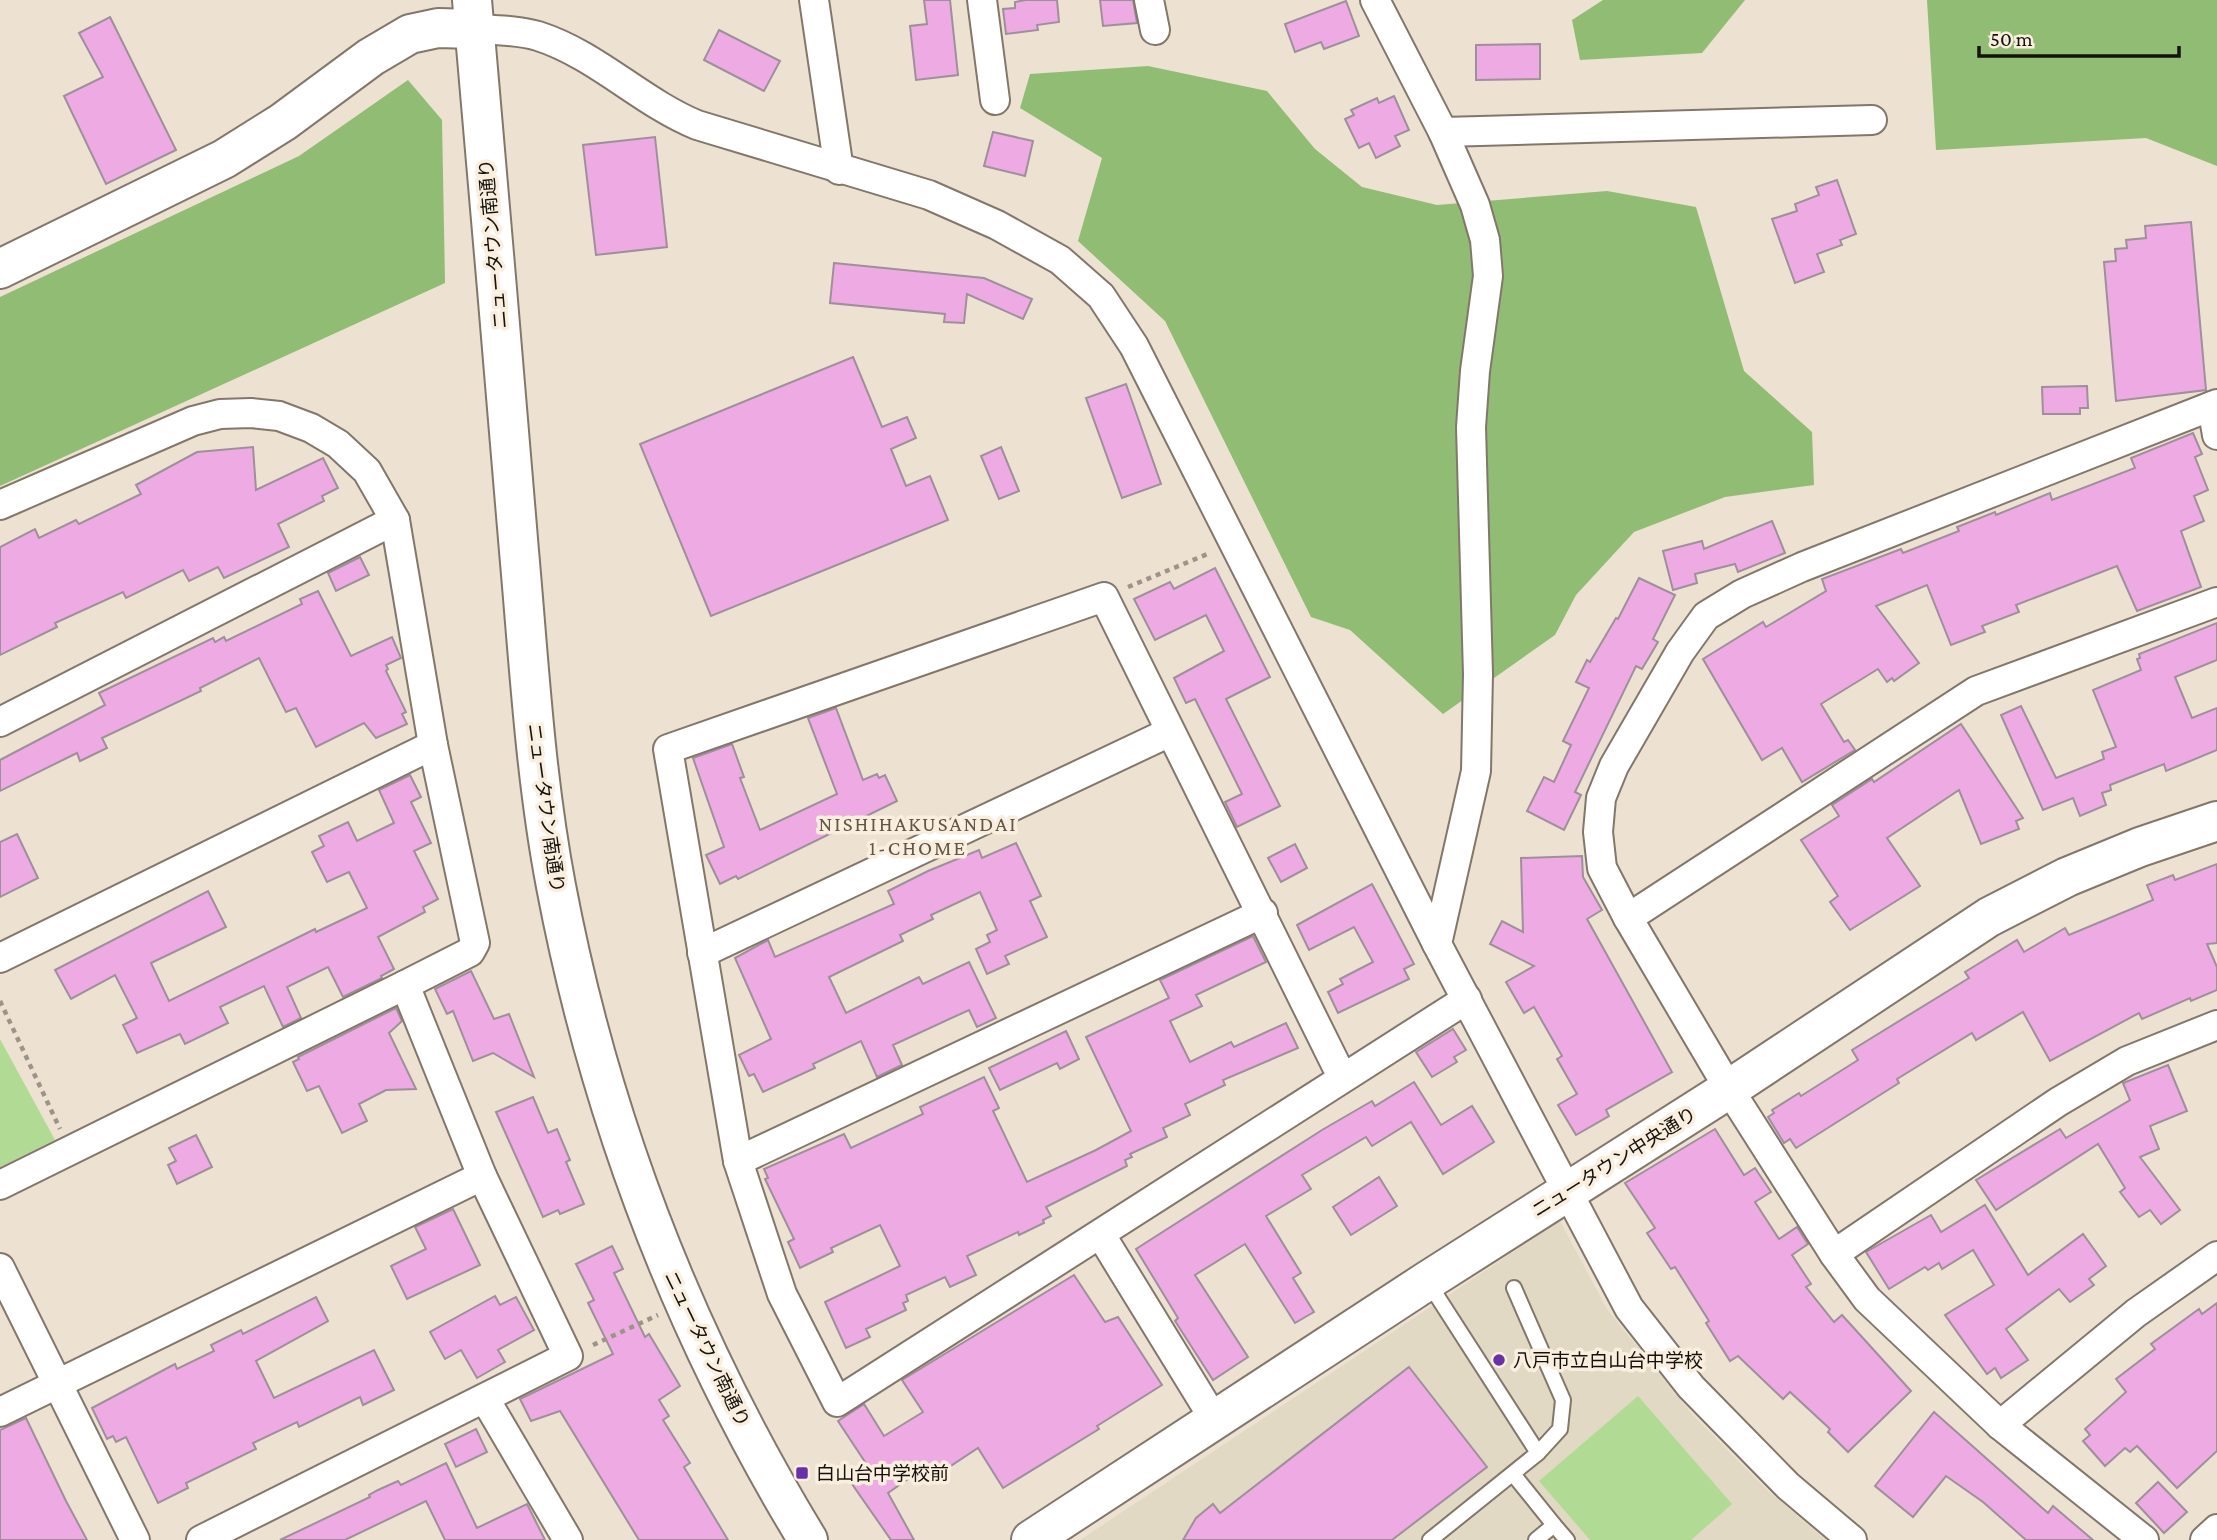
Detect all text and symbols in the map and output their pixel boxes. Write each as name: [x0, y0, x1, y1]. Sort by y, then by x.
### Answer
scale bar: [1979, 14, 2178, 58]
text: 50 m: [1990, 27, 2033, 51]
street label: ニュータウン南通り: [475, 158, 511, 330]
street label: ニュータウン南通り: [524, 722, 568, 894]
district label: NISHIHAKUSANDAI 1-CHOME: [819, 812, 1017, 860]
street label: ニュータウン中央通り: [1528, 1103, 1700, 1221]
street label: ニュータウン南通り: [660, 1268, 754, 1430]
place label: 八戸市立白山台中学校: [1513, 1350, 1703, 1371]
marker: 八戸市立白山台中学校: [1491, 1352, 1507, 1368]
place label: 白山台中学校前: [816, 1463, 949, 1484]
marker: 白山台中学校前: [794, 1465, 810, 1481]

